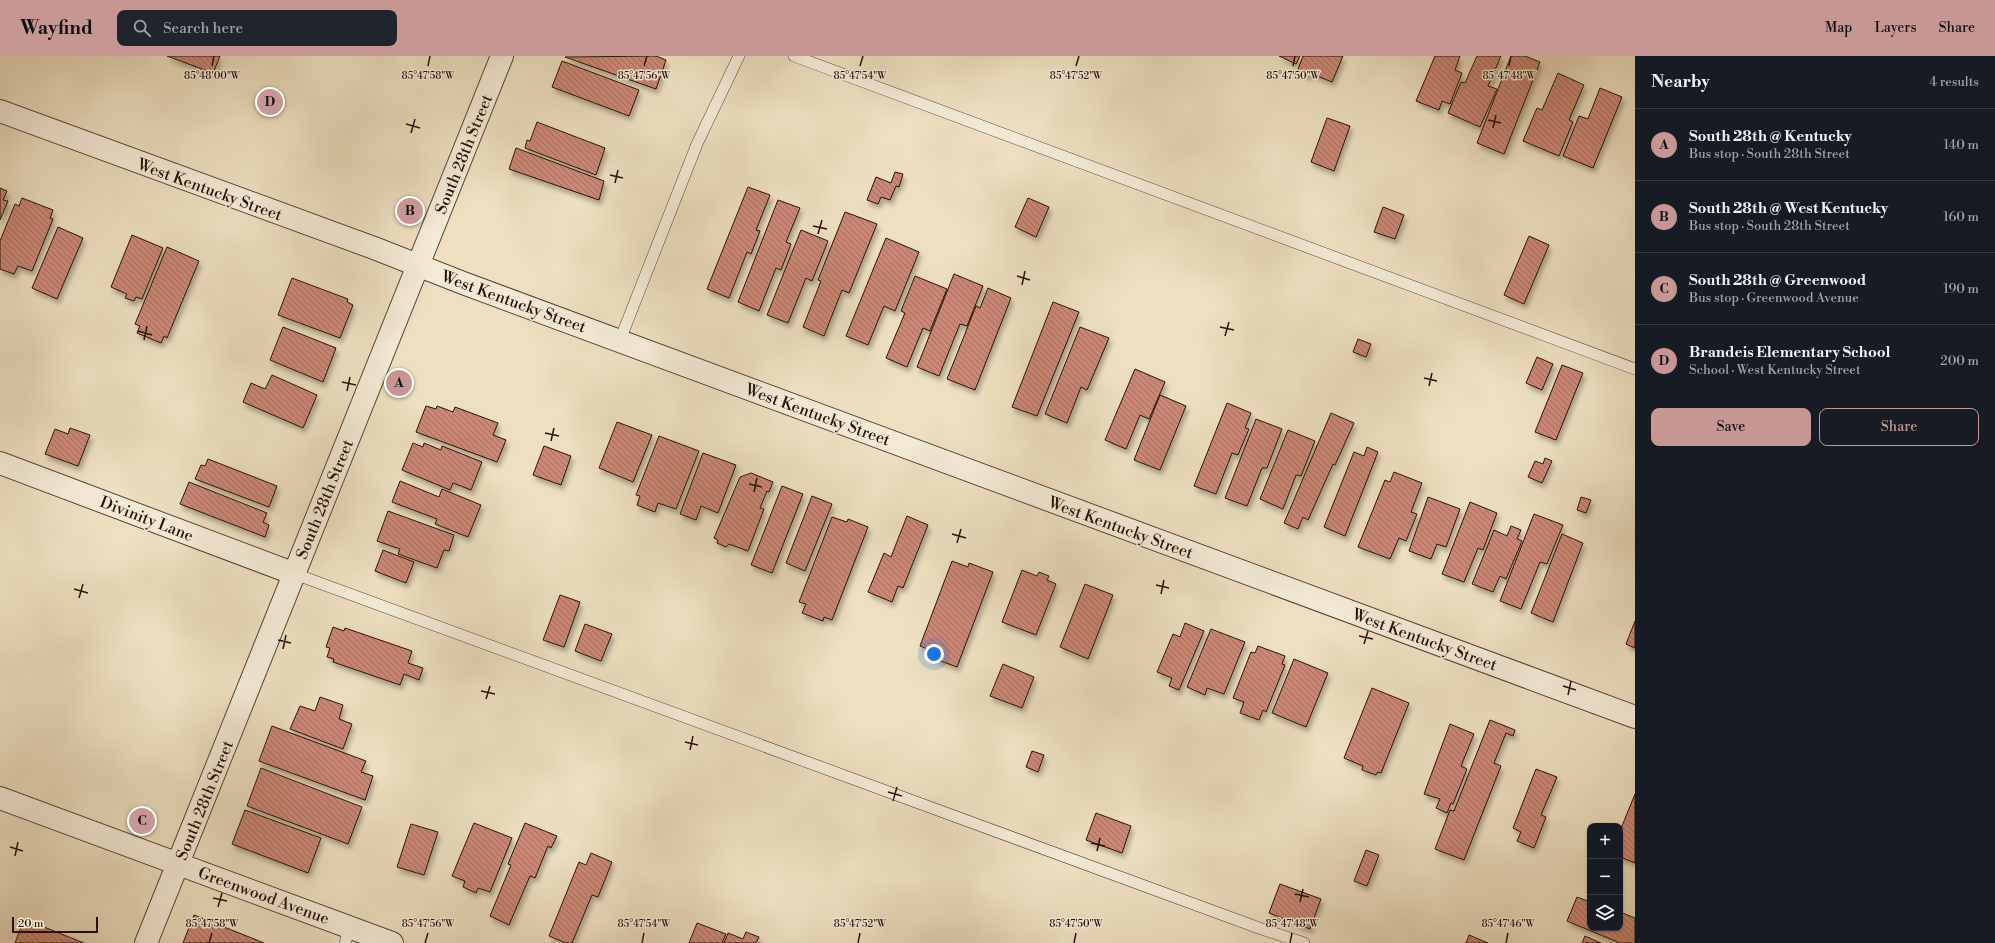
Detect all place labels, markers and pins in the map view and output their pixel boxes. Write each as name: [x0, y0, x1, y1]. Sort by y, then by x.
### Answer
pin: D: [257, 87, 283, 117]
pin: B: [397, 196, 423, 226]
pin: A: [386, 368, 412, 398]
pin: C: [129, 806, 155, 836]

